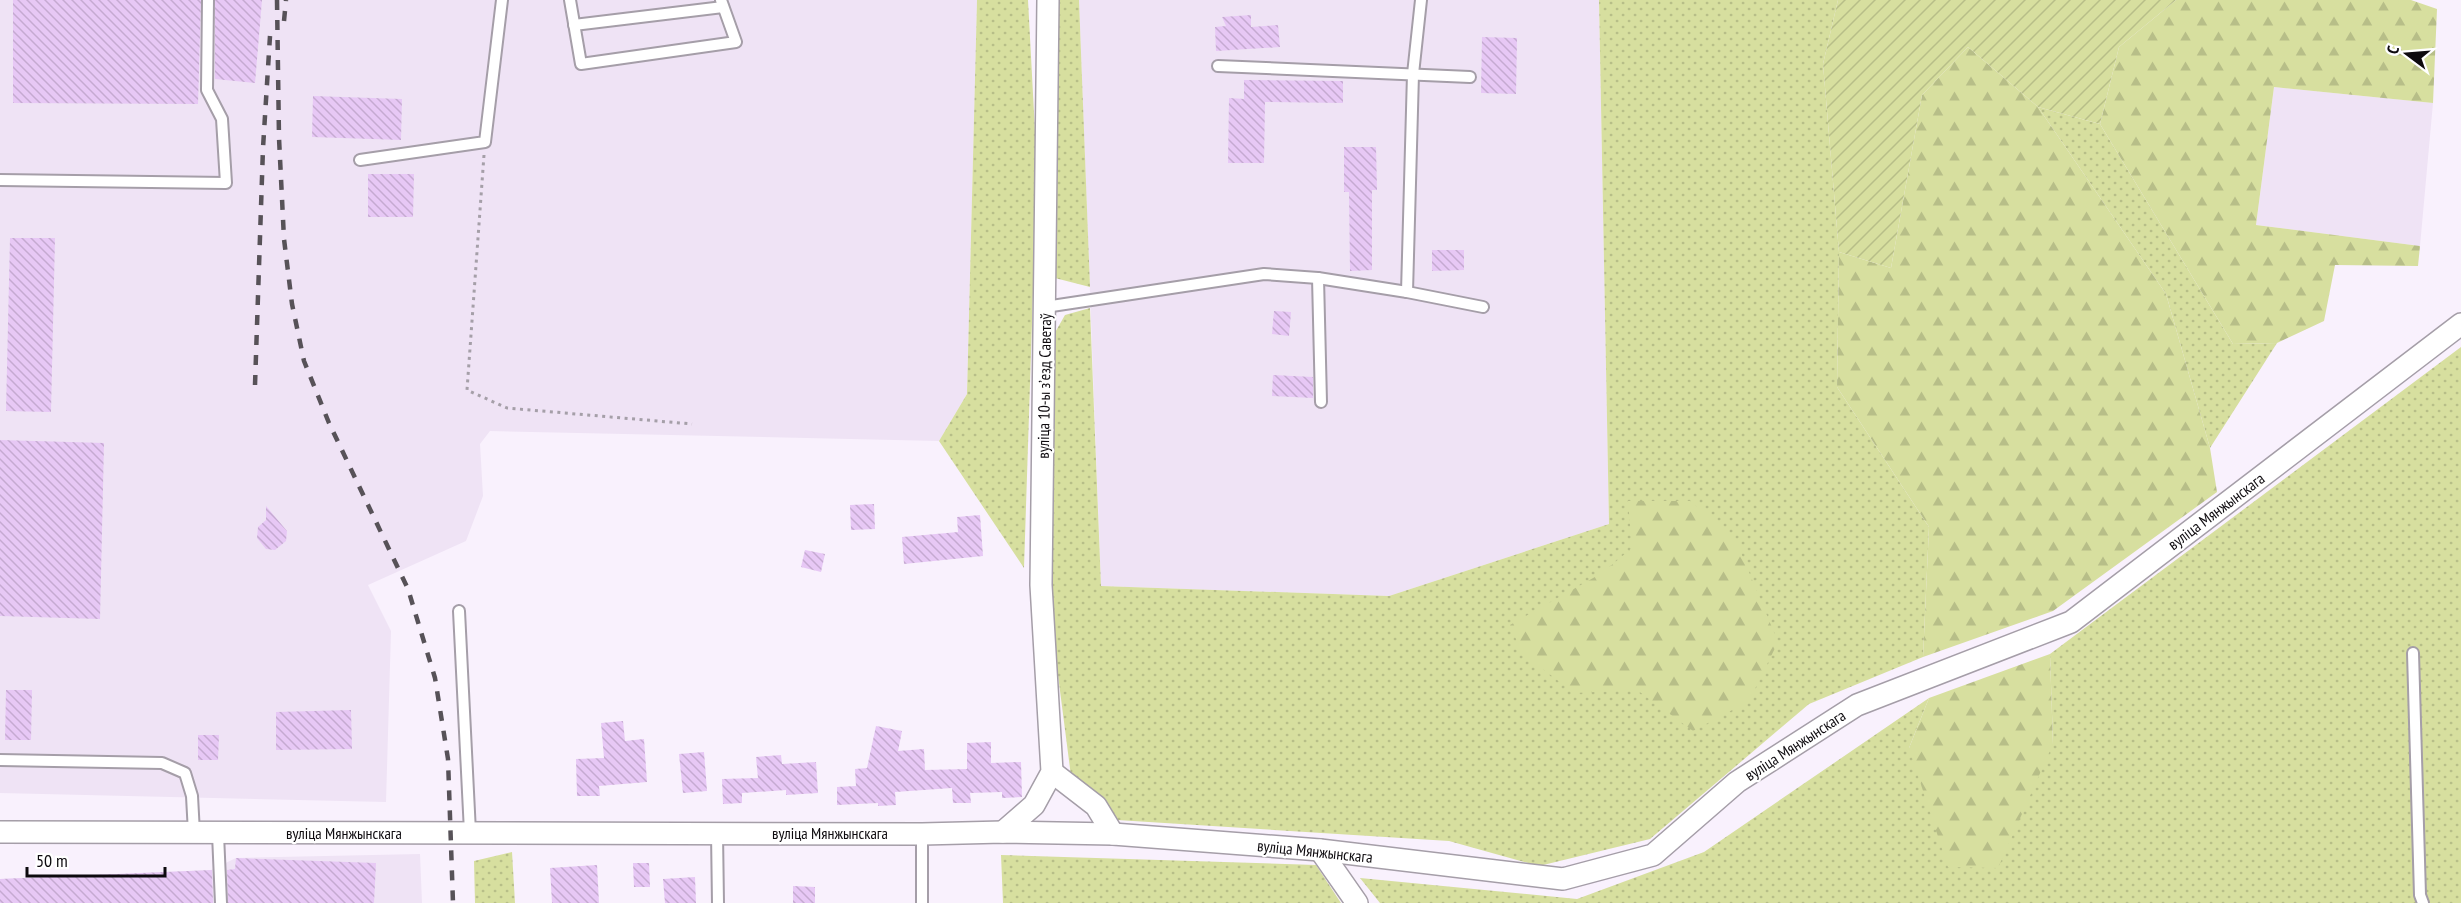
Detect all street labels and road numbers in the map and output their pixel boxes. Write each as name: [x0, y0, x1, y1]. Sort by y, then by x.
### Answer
street label: вуліца 10-ы зʼезд Саветаў: [1033, 313, 1055, 459]
street label: вуліца Мянжынскага: [2164, 468, 2268, 554]
street label: вуліца Мянжынскага: [1741, 705, 1849, 785]
street label: вуліца Мянжынскага: [286, 823, 402, 843]
street label: вуліца Мянжынскага: [772, 823, 888, 843]
street label: вуліца Мянжынскага: [1256, 835, 1374, 867]

